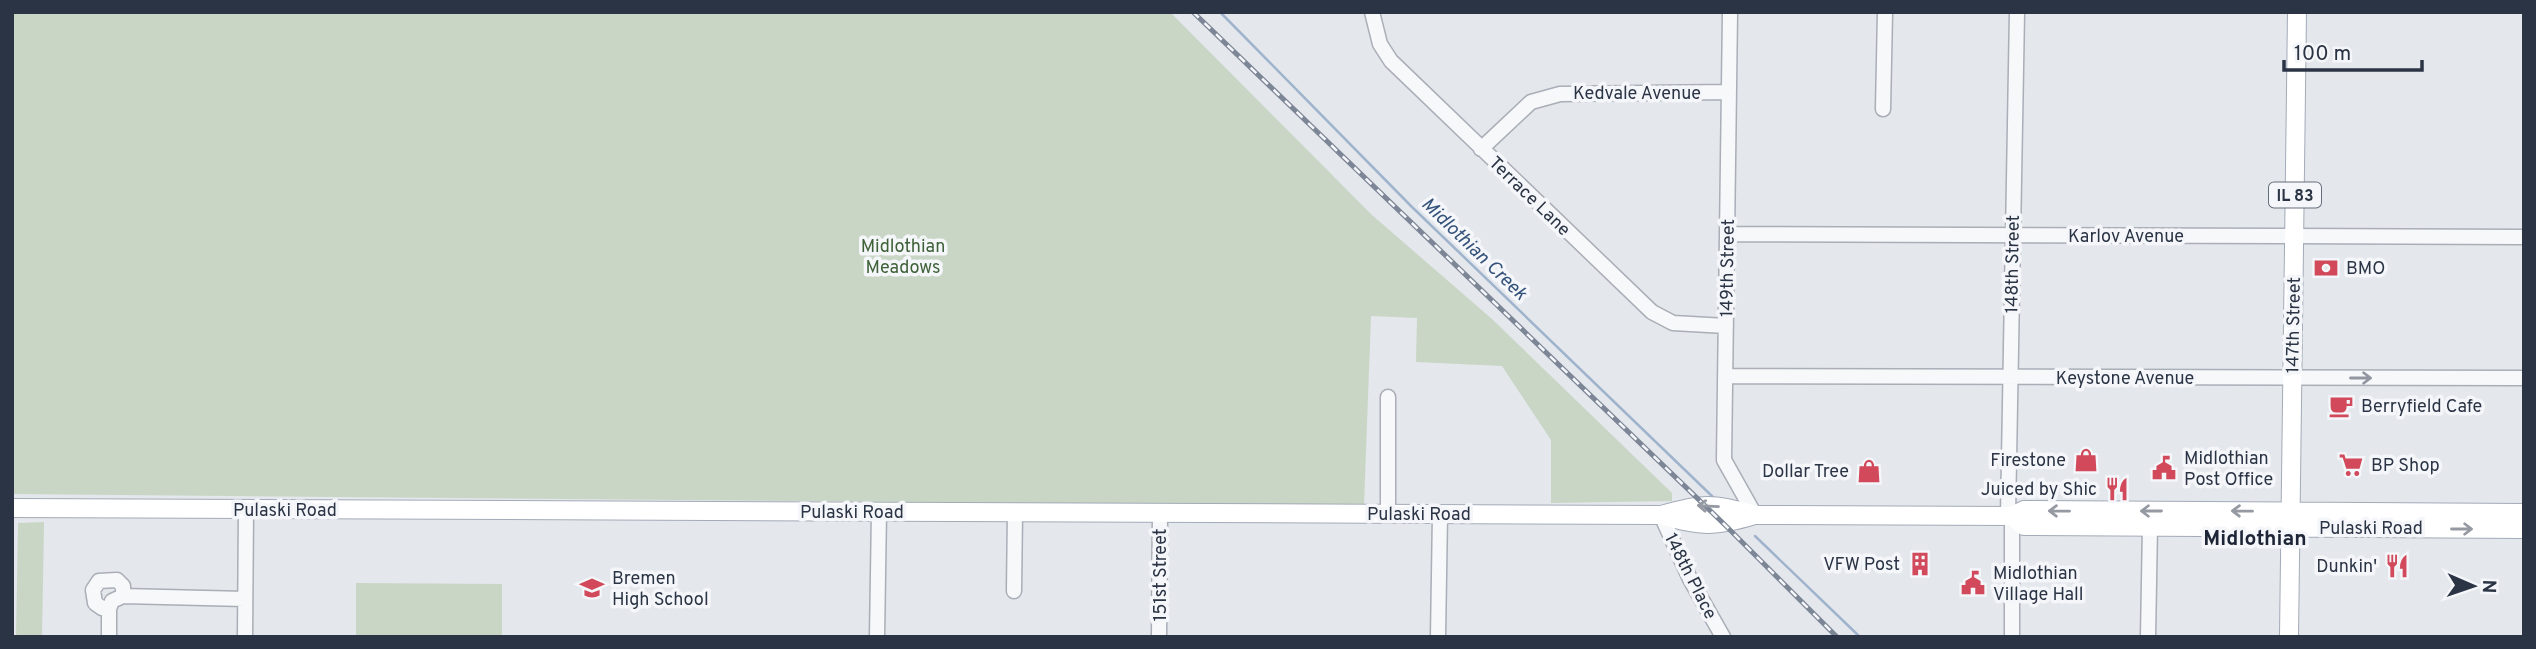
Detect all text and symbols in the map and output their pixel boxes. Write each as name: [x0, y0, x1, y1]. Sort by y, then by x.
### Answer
scale bar: [2284, 28, 2422, 72]
text: 100 m: [2294, 41, 2351, 68]
street label: Kedvale Avenue: [1573, 83, 1701, 106]
street label: Terrace Lane: [1483, 152, 1575, 242]
road number: IL 83: [2269, 182, 2321, 208]
water label: Midlothian Creek: [1416, 193, 1532, 306]
street label: 148th Street: [2001, 215, 2026, 314]
street label: 149th Street: [1716, 219, 1741, 317]
street label: Karlov Avenue: [2068, 226, 2184, 249]
park label: Midlothian Meadows: [861, 236, 945, 280]
bank icon: BMO: [2312, 254, 2340, 282]
place label: BMO: [2346, 258, 2385, 281]
street label: 147th Street: [2282, 277, 2307, 374]
street label: Keystone Avenue: [2056, 368, 2194, 391]
one-way arrow: [2349, 371, 2372, 385]
cafe icon: Berryfield Cafe: [2327, 392, 2355, 420]
place label: Berryfield Cafe: [2361, 396, 2482, 419]
shop icon: Firestone: [2072, 446, 2100, 474]
place label: Midlothian Post Office: [2184, 448, 2273, 492]
place label: Firestone: [1990, 450, 2066, 473]
supermarket icon: BP Shop: [2337, 451, 2365, 479]
public building icon: Midlothian Post Office: [2150, 454, 2178, 482]
place label: BP Shop: [2371, 455, 2440, 478]
shop icon: Dollar Tree: [1855, 457, 1883, 485]
place label: Dollar Tree: [1762, 461, 1849, 484]
restaurant icon: Juiced by Shic: [2103, 475, 2131, 503]
place label: Juiced by Shic: [1981, 479, 2097, 502]
one-way arrow: [1697, 499, 1720, 512]
street label: Pulaski Road: [233, 500, 337, 523]
street label: Pulaski Road: [800, 502, 904, 525]
street label: Pulaski Road: [1367, 504, 1471, 527]
one-way arrow: [2048, 504, 2071, 517]
one-way arrow: [2140, 504, 2163, 518]
one-way arrow: [2231, 505, 2254, 518]
street label: Pulaski Road: [2319, 518, 2423, 541]
one-way arrow: [2450, 522, 2473, 535]
district label: Midlothian: [2203, 526, 2307, 553]
street label: 151st Street: [1150, 528, 1173, 622]
street label: 148th Place: [1658, 530, 1721, 624]
building icon: VFW Post: [1906, 550, 1934, 578]
north arrow: [2438, 551, 2508, 621]
restaurant icon: Dunkin': [2383, 552, 2411, 580]
place label: VFW Post: [1823, 554, 1900, 577]
place label: Dunkin': [2316, 556, 2377, 579]
place label: Midlothian Village Hall: [1993, 563, 2083, 607]
place label: Bremen High School: [612, 568, 709, 612]
public building icon: Midlothian Village Hall: [1959, 569, 1987, 597]
school or university icon: Bremen High School: [578, 574, 606, 602]
text: N: [2476, 579, 2500, 594]

